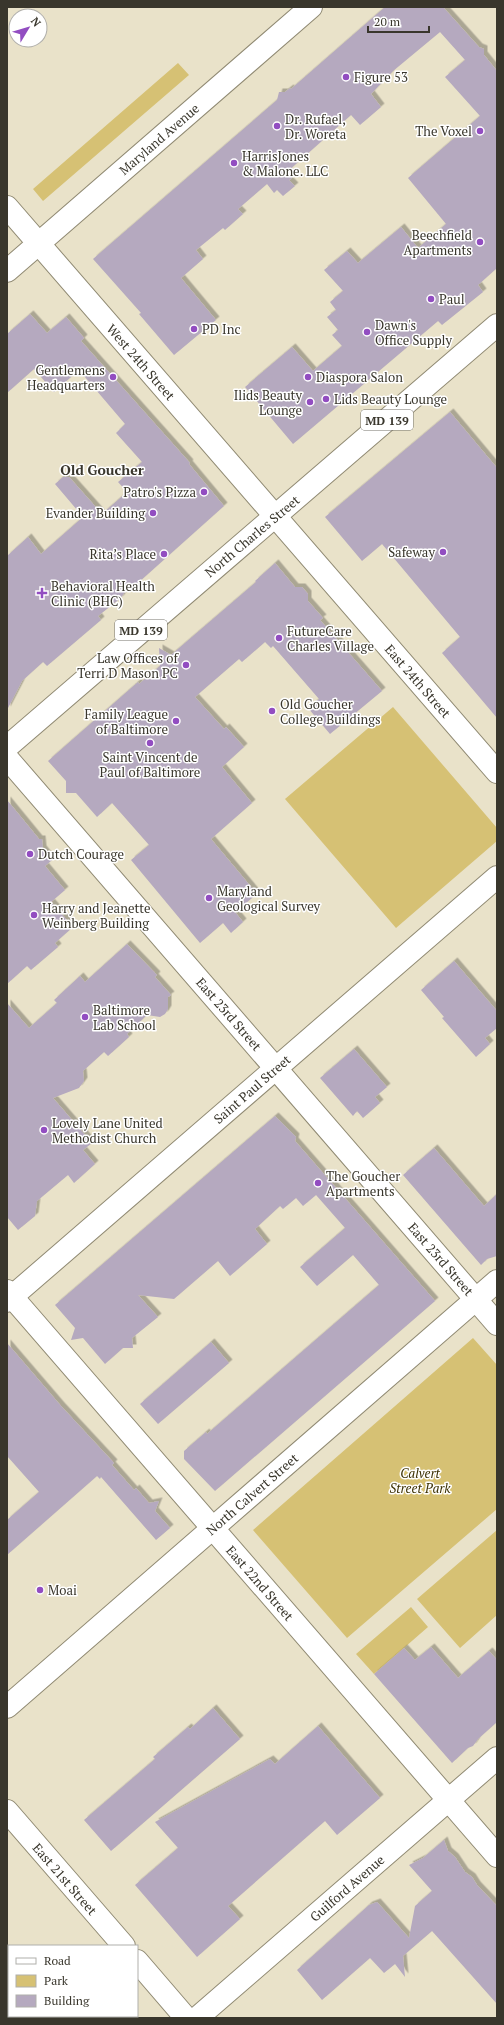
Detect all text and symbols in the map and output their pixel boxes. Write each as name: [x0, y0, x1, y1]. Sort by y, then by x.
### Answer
north arrow: [8, 8, 48, 48]
scale bar: [368, 8, 429, 34]
text: N: [28, 14, 44, 30]
text: 20 m: [374, 14, 401, 29]
place label: Figure 53: [354, 68, 408, 86]
marker: Figure 53: [341, 72, 351, 82]
street label: Maryland Avenue: [115, 99, 203, 179]
place label: Dr. Rufael, Dr. Woreta: [285, 110, 347, 143]
marker: Dr. Rufael, Dr. Woreta: [272, 121, 282, 131]
place label: The Voxel: [415, 122, 472, 140]
marker: The Voxel: [475, 126, 485, 136]
place label: HarrisJones & Malone. LLC: [242, 147, 328, 180]
marker: HarrisJones & Malone. LLC: [229, 158, 239, 168]
place label: Beechfield Apartments: [403, 226, 472, 259]
marker: Beechfield Apartments: [475, 237, 485, 247]
place label: Paul: [439, 290, 465, 308]
marker: Paul: [426, 294, 436, 304]
place label: Dawn's Office Supply: [375, 316, 452, 349]
street label: West 24th Street: [103, 320, 179, 404]
place label: PD Inc: [202, 320, 240, 338]
marker: PD Inc: [189, 324, 199, 334]
marker: Dawn's Office Supply: [362, 327, 372, 337]
place label: Gentlemens Headquarters: [27, 361, 105, 394]
place label: Diaspora Salon: [316, 368, 403, 386]
marker: Gentlemens Headquarters: [108, 372, 118, 382]
marker: Diaspora Salon: [303, 372, 313, 382]
place label: Ilids Beauty Lounge: [234, 386, 302, 419]
place label: Lids Beauty Lounge: [334, 390, 447, 408]
marker: Lids Beauty Lounge: [321, 394, 331, 404]
marker: Ilids Beauty Lounge: [305, 397, 315, 407]
road number: MD 139: [361, 410, 413, 430]
district label: Old Goucher: [60, 460, 144, 479]
place label: Patro's Pizza: [123, 483, 196, 501]
marker: Patro's Pizza: [199, 487, 209, 497]
street label: North Charles Street: [201, 491, 303, 581]
place label: Evander Building: [46, 504, 145, 522]
marker: Evander Building: [148, 508, 158, 518]
place label: Safeway: [388, 543, 435, 561]
place label: Rita’s Place: [90, 545, 156, 563]
marker: Safeway: [438, 547, 448, 557]
marker: Rita’s Place: [159, 549, 169, 559]
place label: Behavioral Health Clinic (BHC): [51, 577, 155, 610]
marker: Behavioral Health Clinic (BHC): [36, 587, 48, 599]
road number: MD 139: [115, 620, 167, 640]
place label: FutureCare Charles Village: [287, 622, 374, 655]
marker: FutureCare Charles Village: [274, 633, 284, 643]
street label: East 24th Street: [381, 640, 455, 722]
place label: Law Offices of Terri D Mason PC: [77, 649, 180, 682]
marker: Law Offices of Terri D Mason PC: [181, 660, 191, 670]
place label: Old Goucher College Buildings: [280, 695, 381, 728]
place label: Family League of Baltimore: [85, 705, 168, 738]
marker: Old Goucher College Buildings: [267, 706, 277, 716]
marker: Family League of Baltimore: [171, 716, 181, 726]
marker: Saint Vincent de Paul of Baltimore: [145, 738, 155, 748]
place label: Saint Vincent de Paul of Baltimore: [100, 748, 200, 781]
place label: Dutch Courage: [38, 845, 124, 863]
marker: Dutch Courage: [25, 849, 35, 859]
place label: Maryland Geological Survey: [217, 882, 321, 915]
marker: Maryland Geological Survey: [204, 893, 214, 903]
place label: Harry and Jeanette Weinberg Building: [42, 899, 151, 932]
marker: Harry and Jeanette Weinberg Building: [29, 910, 39, 920]
street label: East 23rd Street: [192, 974, 266, 1055]
place label: Baltimore Lab School: [93, 1001, 156, 1034]
marker: Baltimore Lab School: [80, 1012, 90, 1022]
street label: Saint Paul Street: [210, 1050, 295, 1128]
place label: Lovely Lane United Methodist Church: [52, 1114, 163, 1147]
marker: Lovely Lane United Methodist Church: [39, 1125, 49, 1135]
place label: The Goucher Apartments: [326, 1167, 400, 1200]
marker: The Goucher Apartments: [313, 1178, 323, 1188]
street label: East 23rd Street: [404, 1219, 478, 1300]
street label: North Calvert Street: [202, 1449, 302, 1539]
park label: Calvert Street Park: [389, 1464, 451, 1497]
street label: East 22nd Street: [222, 1541, 298, 1625]
place label: Moai: [48, 1581, 77, 1599]
marker: Moai: [35, 1585, 45, 1595]
street label: East 21st Street: [29, 1839, 101, 1919]
street label: Guilford Avenue: [306, 1851, 388, 1925]
legend: [8, 1945, 138, 2017]
text: Road: [44, 1953, 71, 1968]
text: Park: [44, 1973, 69, 1988]
text: Building: [44, 1993, 90, 2008]

